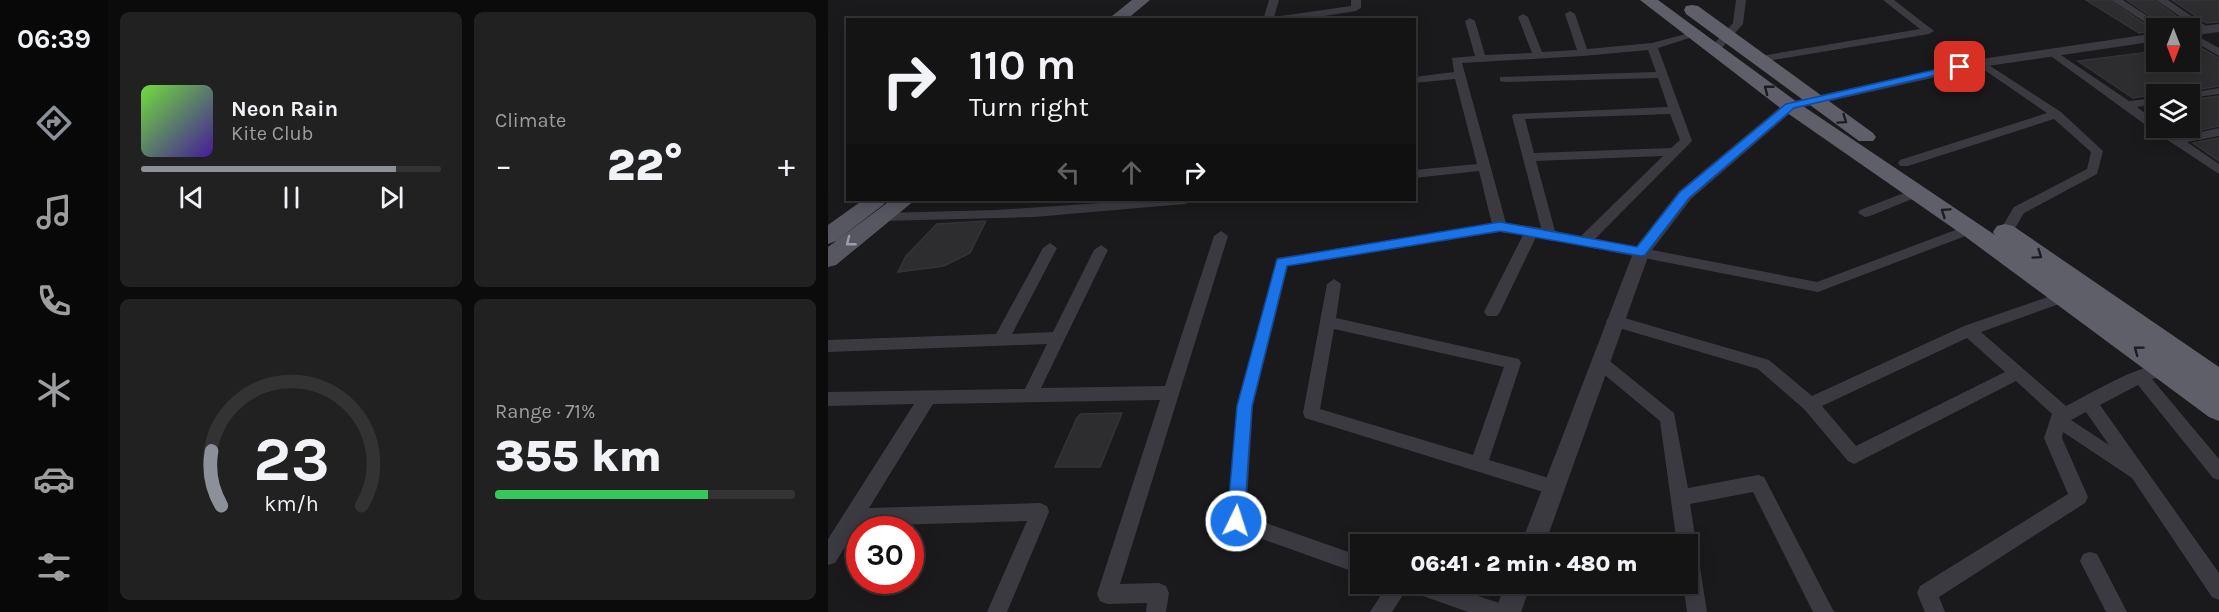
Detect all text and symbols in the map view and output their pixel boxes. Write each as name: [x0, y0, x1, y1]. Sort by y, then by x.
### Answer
north arrow: [2146, 18, 2200, 72]
map controls: [2146, 18, 2200, 138]
text: 06:39: [17, 23, 91, 55]
text: 110 m: [969, 40, 1076, 90]
pin: [1934, 41, 1985, 92]
icon: right: [870, 42, 948, 120]
icon: arrive: [1943, 50, 1976, 83]
button: layers: [2146, 84, 2200, 138]
one-way arrow: [1764, 85, 1775, 96]
text: Turn right: [969, 91, 1089, 123]
text: Neon Rain: [231, 96, 338, 122]
icon: directions: [33, 102, 75, 144]
text: Climate: [495, 109, 566, 132]
one-way arrow: [1836, 113, 1847, 124]
text: Kite Club: [231, 122, 313, 145]
text: 22°: [607, 139, 683, 191]
text: −: [495, 146, 512, 184]
text: +: [778, 146, 795, 184]
icon: left: [1052, 156, 1085, 189]
icon: ahead: [1115, 156, 1148, 189]
icon: right: [1178, 156, 1211, 189]
icon: previous: [175, 181, 208, 214]
icon: pause: [275, 181, 308, 214]
icon: next: [375, 181, 408, 214]
icon: music: [33, 191, 75, 233]
one-way arrow: [1941, 208, 1952, 219]
one-way arrow: [845, 235, 856, 246]
one-way arrow: [2032, 248, 2043, 259]
icon: phone: [33, 280, 75, 322]
one-way arrow: [2133, 347, 2144, 358]
icon: climate: [33, 369, 75, 411]
text: Range · 71%: [495, 400, 595, 423]
text: 23: [253, 423, 329, 496]
text: 355 km: [495, 430, 662, 482]
icon: car: [33, 458, 75, 500]
position arrow: [1204, 489, 1268, 553]
text: km/h: [264, 492, 318, 517]
speed limit sign: 30: [846, 516, 924, 594]
icon: filters: [33, 546, 75, 588]
text: 06:41 · 2 min · 480 m: [1411, 551, 1637, 577]

